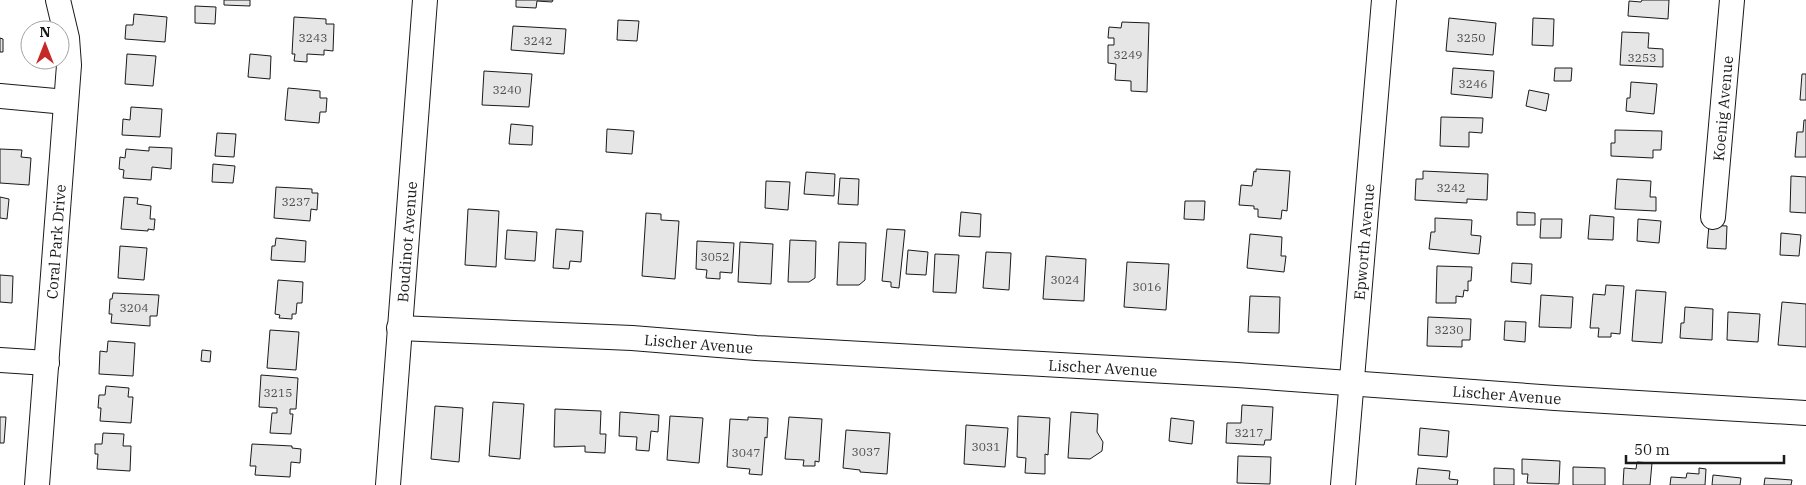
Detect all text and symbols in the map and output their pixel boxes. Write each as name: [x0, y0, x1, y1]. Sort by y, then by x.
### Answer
north arrow: [20, 20, 70, 70]
text: N: [39, 23, 51, 41]
house number: 3243: [299, 30, 327, 45]
house number: 3250: [1457, 30, 1485, 45]
house number: 3242: [524, 33, 552, 48]
house number: 3249: [1114, 47, 1142, 62]
house number: 3253: [1628, 50, 1656, 65]
street label: Koenig Avenue: [1708, 55, 1737, 162]
house number: 3246: [1459, 76, 1487, 91]
house number: 3240: [493, 82, 521, 97]
house number: 3242: [1437, 180, 1465, 195]
street label: Boudinot Avenue: [392, 181, 421, 303]
street label: Epworth Avenue: [1349, 183, 1378, 301]
street label: Coral Park Drive: [42, 184, 69, 300]
house number: 3237: [282, 194, 310, 209]
house number: 3052: [701, 249, 729, 264]
house number: 3024: [1051, 272, 1079, 287]
house number: 3016: [1133, 279, 1161, 294]
house number: 3204: [120, 300, 148, 315]
house number: 3230: [1435, 322, 1463, 337]
street label: Lischer Avenue: [643, 330, 754, 357]
street label: Lischer Avenue: [1048, 355, 1158, 380]
street label: Lischer Avenue: [1452, 381, 1562, 408]
house number: 3215: [264, 385, 292, 400]
house number: 3217: [1235, 425, 1263, 440]
scale bar: [1626, 432, 1784, 464]
house number: 3031: [972, 439, 1000, 454]
text: 50 m: [1634, 440, 1670, 459]
house number: 3037: [852, 444, 880, 459]
house number: 3047: [732, 445, 760, 460]

